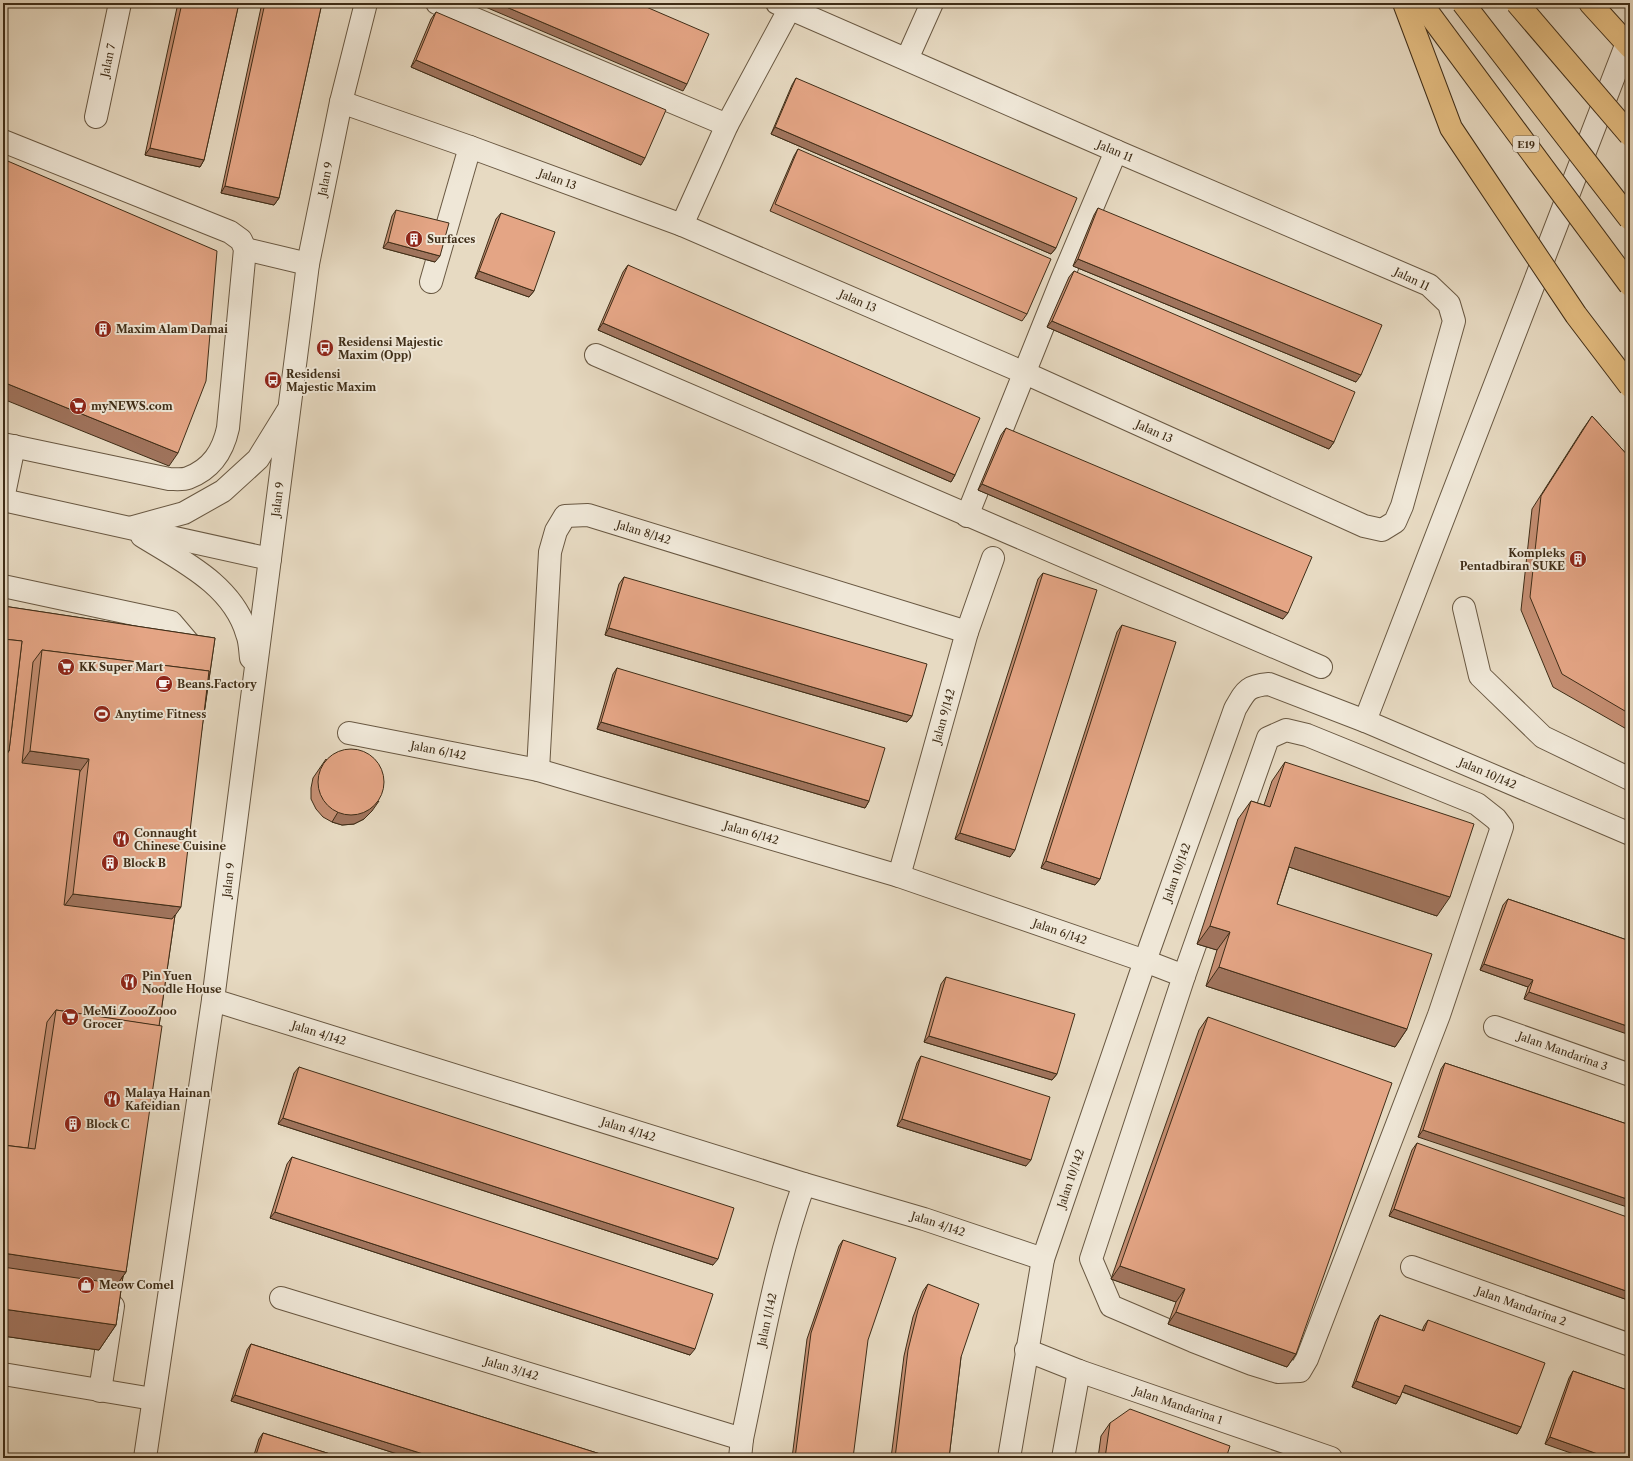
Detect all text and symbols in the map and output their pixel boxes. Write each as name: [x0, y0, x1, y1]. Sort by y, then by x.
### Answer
street label: Jalan 7: [97, 42, 118, 80]
street label: Jalan 11: [1093, 136, 1135, 165]
road number: E19: [1513, 136, 1539, 152]
street label: Jalan 9: [315, 160, 336, 199]
street label: Jalan 13: [535, 165, 578, 193]
building icon: Surfaces: [404, 229, 424, 249]
place label: Surfaces: [427, 232, 475, 246]
street label: Jalan 11: [1390, 264, 1432, 294]
street label: Jalan 13: [835, 286, 879, 315]
building icon: Maxim Alam Damai: [93, 319, 113, 339]
place label: Maxim Alam Damai: [116, 322, 228, 336]
place label: Residensi Majestic Maxim (Opp): [338, 335, 443, 362]
bus stop icon: Residensi Majestic Maxim (Opp): [315, 338, 335, 358]
place label: Residensi Majestic Maxim: [286, 367, 376, 394]
bus stop icon: Residensi Majestic Maxim: [263, 370, 283, 390]
supermarket icon: myNEWS.com: [68, 396, 88, 416]
place label: myNEWS.com: [91, 399, 173, 413]
street label: Jalan 13: [1132, 416, 1175, 446]
street label: Jalan 9: [268, 481, 287, 519]
street label: Jalan 8/142: [613, 517, 673, 547]
place label: Kompleks Pentadbiran SUKE: [1460, 546, 1565, 573]
building icon: Kompleks Pentadbiran SUKE: [1568, 549, 1588, 569]
supermarket icon: KK Super Mart: [56, 657, 76, 677]
place label: KK Super Mart: [79, 660, 164, 674]
cafe icon: Beans.Factory: [154, 674, 174, 694]
place label: Beans.Factory: [177, 677, 257, 691]
street label: Jalan 9/142: [929, 687, 958, 747]
sports icon: Anytime Fitness: [92, 704, 112, 724]
place label: Anytime Fitness: [114, 707, 206, 721]
street label: Jalan 6/142: [407, 738, 467, 763]
street label: Jalan 10/142: [1455, 754, 1519, 792]
street label: Jalan 6/142: [721, 817, 780, 847]
place label: Connaught Chinese Cuisine: [134, 826, 226, 853]
restaurant icon: Connaught Chinese Cuisine: [111, 829, 131, 849]
street label: Jalan 10/142: [1159, 841, 1194, 905]
building icon: Block B: [100, 853, 120, 873]
place label: Block B: [123, 856, 166, 870]
street label: Jalan 9: [219, 862, 238, 900]
street label: Jalan 6/142: [1029, 915, 1089, 947]
place label: Pin Yuen Noodle House: [142, 969, 222, 996]
restaurant icon: Pin Yuen Noodle House: [119, 972, 139, 992]
place label: MeMi ZoooZooo Grocer: [83, 1004, 177, 1031]
supermarket icon: MeMi ZoooZooo Grocer: [60, 1007, 80, 1027]
street label: Jalan 4/142: [288, 1017, 348, 1048]
street label: Jalan Mandarina 3: [1514, 1028, 1610, 1074]
place label: Malaya Hainan Kafeidian: [125, 1086, 211, 1113]
restaurant icon: Malaya Hainan Kafeidian: [102, 1089, 122, 1109]
building icon: Block C: [63, 1114, 83, 1134]
street label: Jalan 4/142: [598, 1114, 657, 1144]
place label: Block C: [86, 1117, 130, 1131]
street label: Jalan 10/142: [1053, 1147, 1087, 1212]
street label: Jalan 4/142: [908, 1208, 967, 1239]
shop icon: Meow Comel: [76, 1275, 96, 1295]
place label: Meow Comel: [99, 1278, 174, 1292]
street label: Jalan Mandarina 2: [1472, 1283, 1568, 1329]
street label: Jalan 1/142: [754, 1292, 780, 1350]
street label: Jalan 3/142: [481, 1353, 540, 1383]
street label: Jalan Mandarina 1: [1130, 1383, 1225, 1427]

